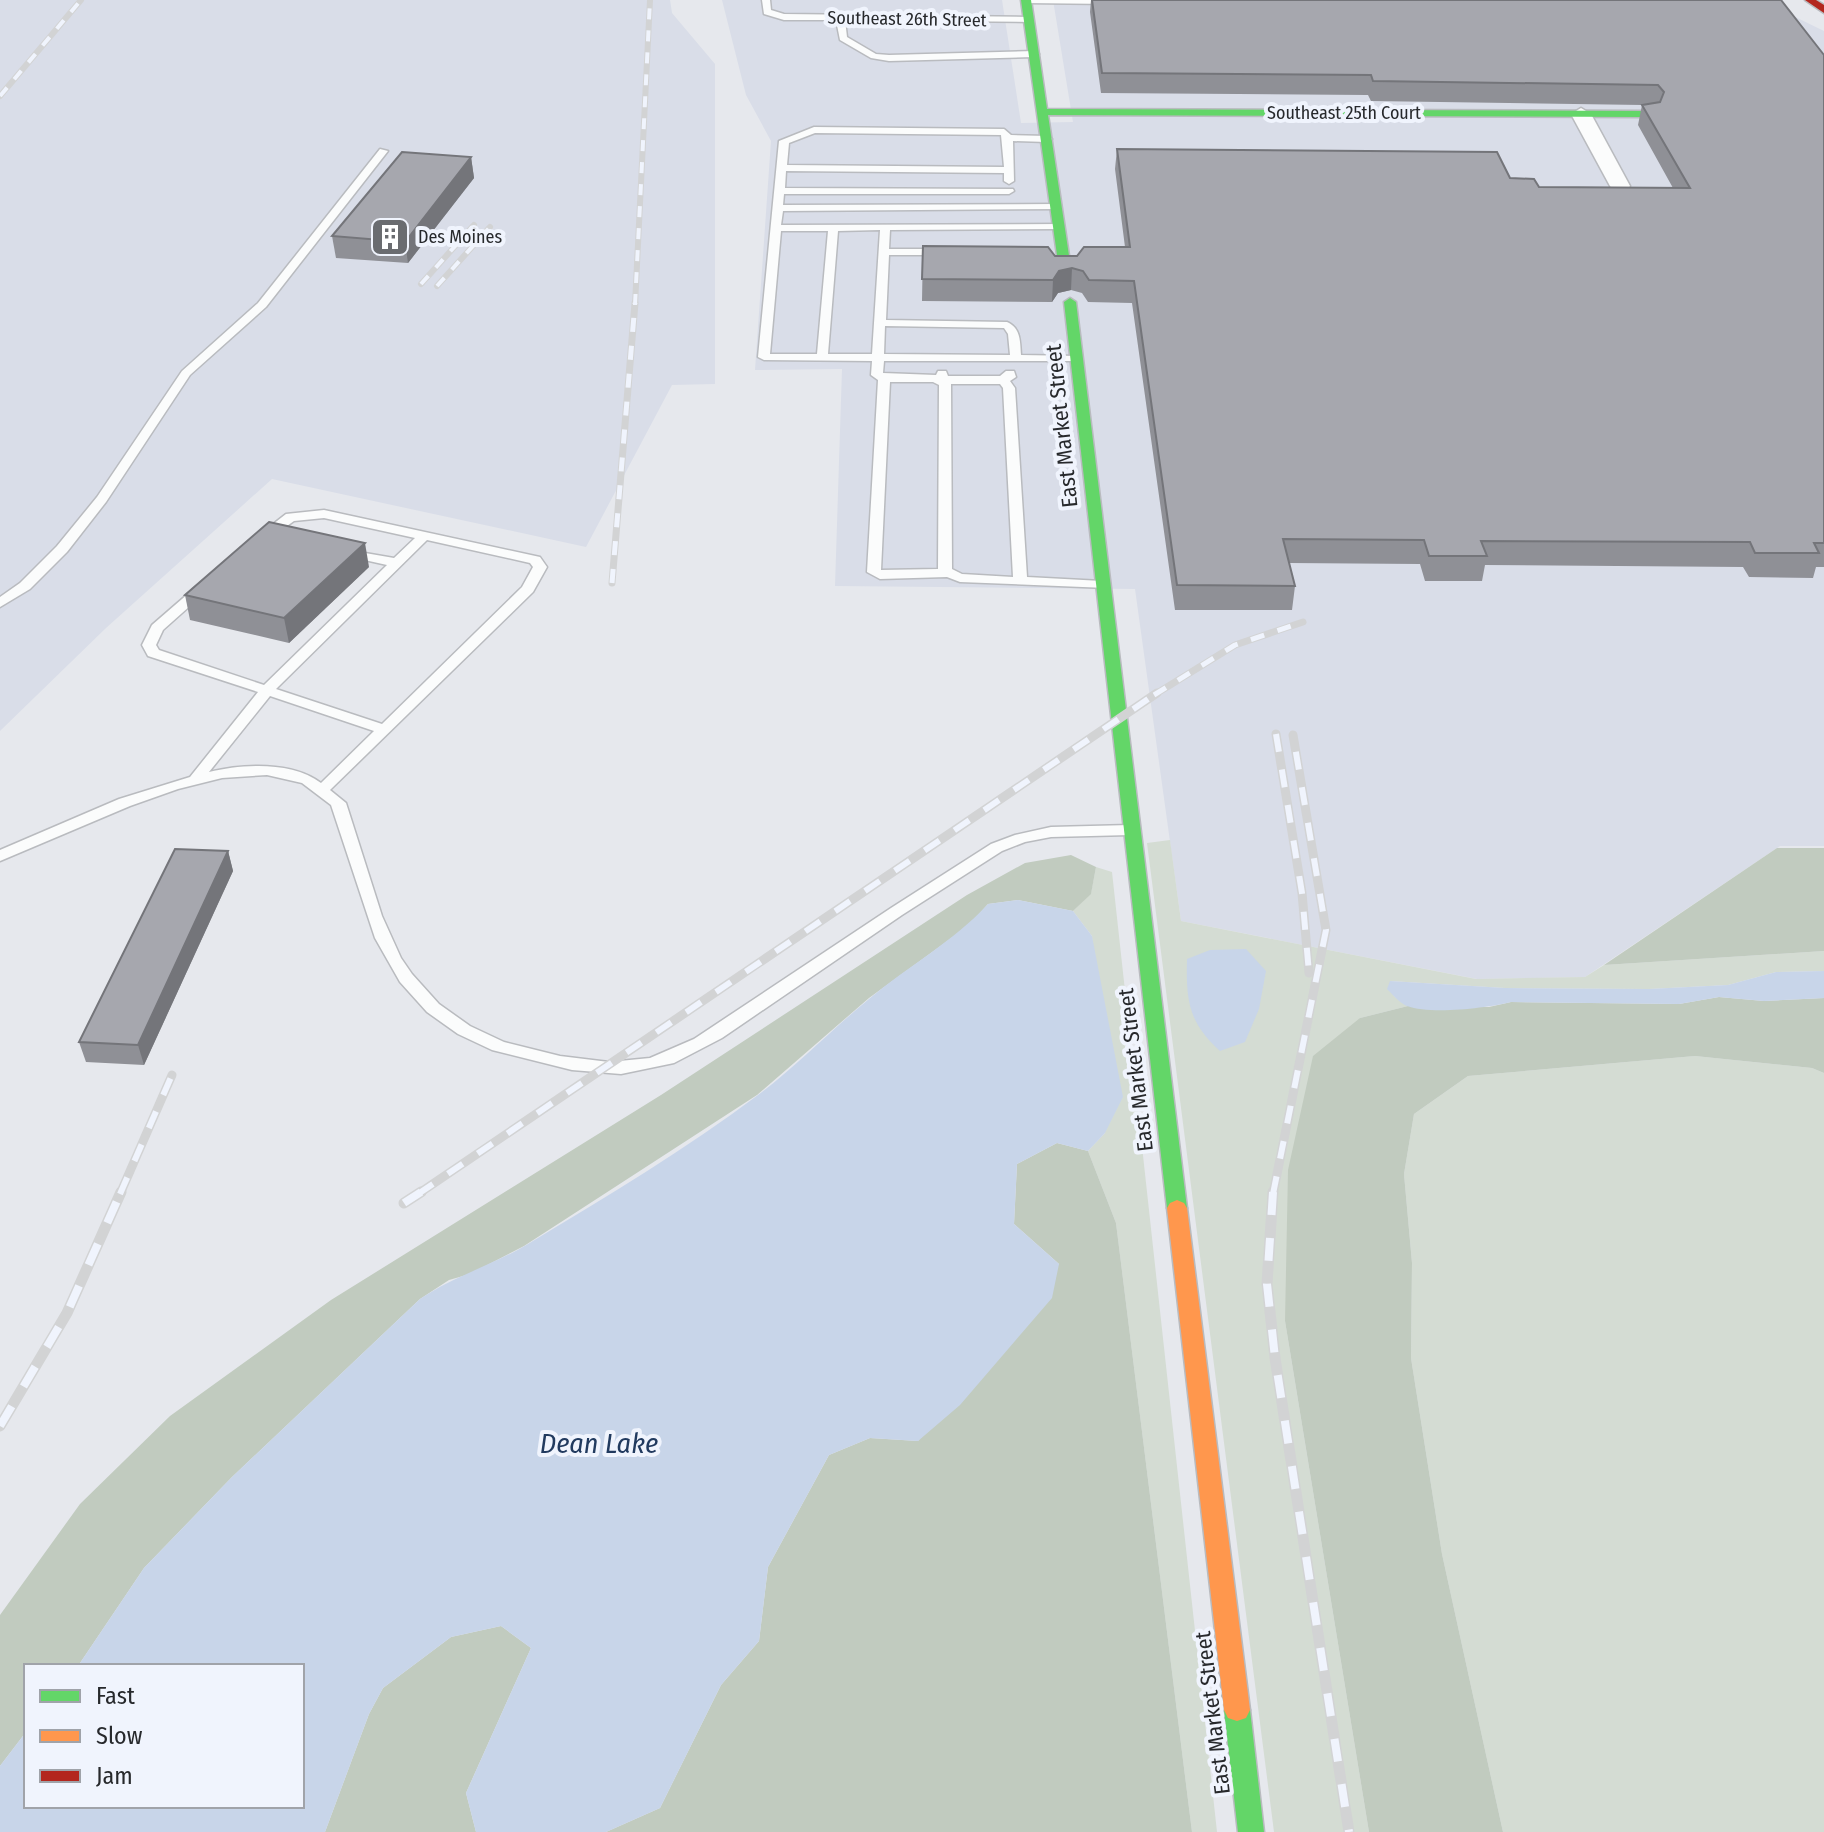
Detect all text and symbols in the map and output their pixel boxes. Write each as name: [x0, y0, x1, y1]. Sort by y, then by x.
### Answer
street label: Southeast 26th Street: [827, 7, 987, 31]
street label: Southeast 25th Court: [1267, 102, 1421, 124]
building icon: Des Moines: [369, 216, 411, 258]
place label: Des Moines: [418, 226, 502, 248]
street label: East Market Street: [1039, 342, 1083, 509]
street label: East Market Street: [1112, 986, 1159, 1153]
water label: Dean Lake: [540, 1427, 658, 1460]
street label: East Market Street: [1189, 1629, 1236, 1796]
legend: [24, 1664, 304, 1808]
text: Fast: [96, 1682, 135, 1710]
text: Slow: [96, 1722, 143, 1750]
text: Jam: [96, 1762, 133, 1790]

